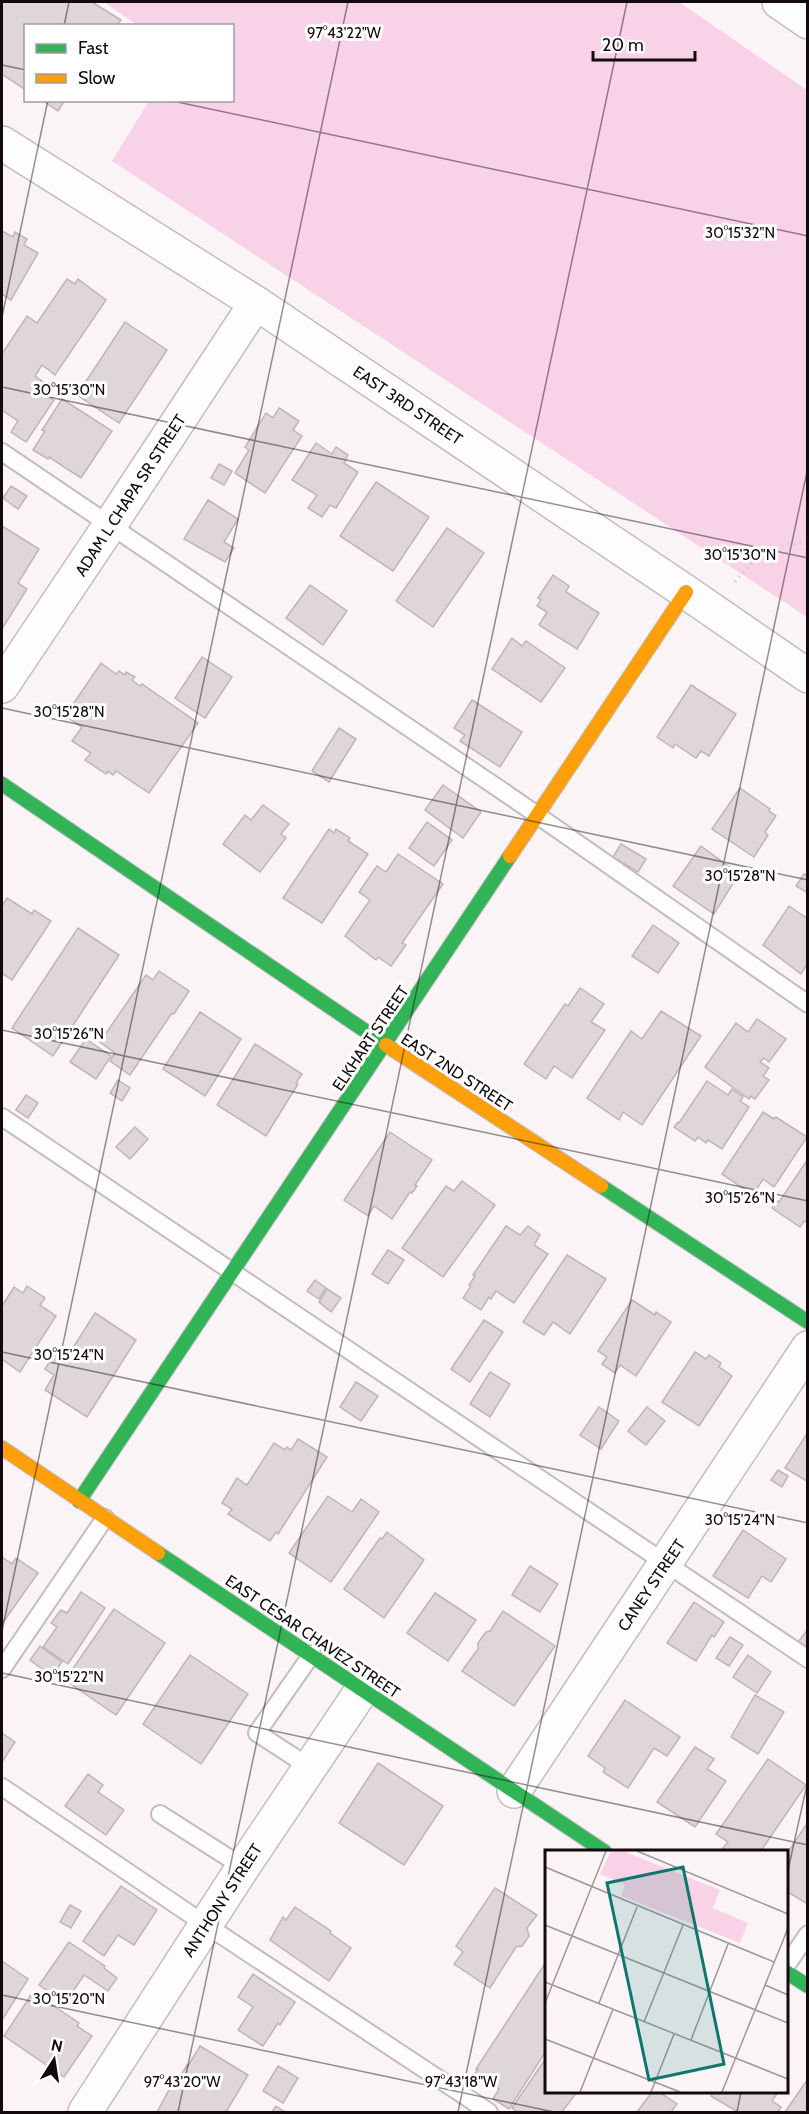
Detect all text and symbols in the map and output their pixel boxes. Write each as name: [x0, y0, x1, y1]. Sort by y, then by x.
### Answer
legend: [24, 24, 234, 102]
text: 97°43'22"W: [307, 24, 382, 42]
scale bar: [593, 24, 695, 62]
text: 20 m: [602, 34, 644, 56]
text: Fast: [78, 37, 109, 59]
text: Slow: [78, 67, 115, 89]
text: 30°15'32"N: [705, 224, 775, 242]
street label: EAST 3RD STREET: [350, 362, 466, 449]
text: 30°15'30"N: [33, 381, 105, 399]
street label: ADAM L CHAPA SR STREET: [71, 411, 190, 580]
text: 30°15'30"N: [704, 546, 776, 564]
text: 30°15'28"N: [34, 703, 104, 721]
text: 30°15'28"N: [705, 867, 775, 885]
street label: ELKHART STREET: [328, 982, 413, 1094]
text: 30°15'26"N: [34, 1025, 104, 1043]
street label: EAST 2ND STREET: [398, 1029, 516, 1116]
text: 30°15'26"N: [705, 1189, 775, 1207]
text: 30°15'24"N: [34, 1346, 104, 1364]
text: 30°15'24"N: [705, 1511, 775, 1529]
street label: CANEY STREET: [614, 1536, 689, 1635]
street label: EAST CESAR CHAVEZ STREET: [222, 1571, 404, 1702]
text: 30°15'22"N: [34, 1668, 104, 1686]
street label: ANTHONY STREET: [179, 1840, 266, 1960]
inset map: [545, 1850, 788, 2093]
text: 30°15'20"N: [33, 1990, 105, 2008]
north arrow: [24, 2030, 84, 2090]
text: N: [50, 2035, 65, 2056]
text: 97°43'20"W: [144, 2073, 221, 2091]
text: 97°43'18"W: [425, 2073, 498, 2091]

